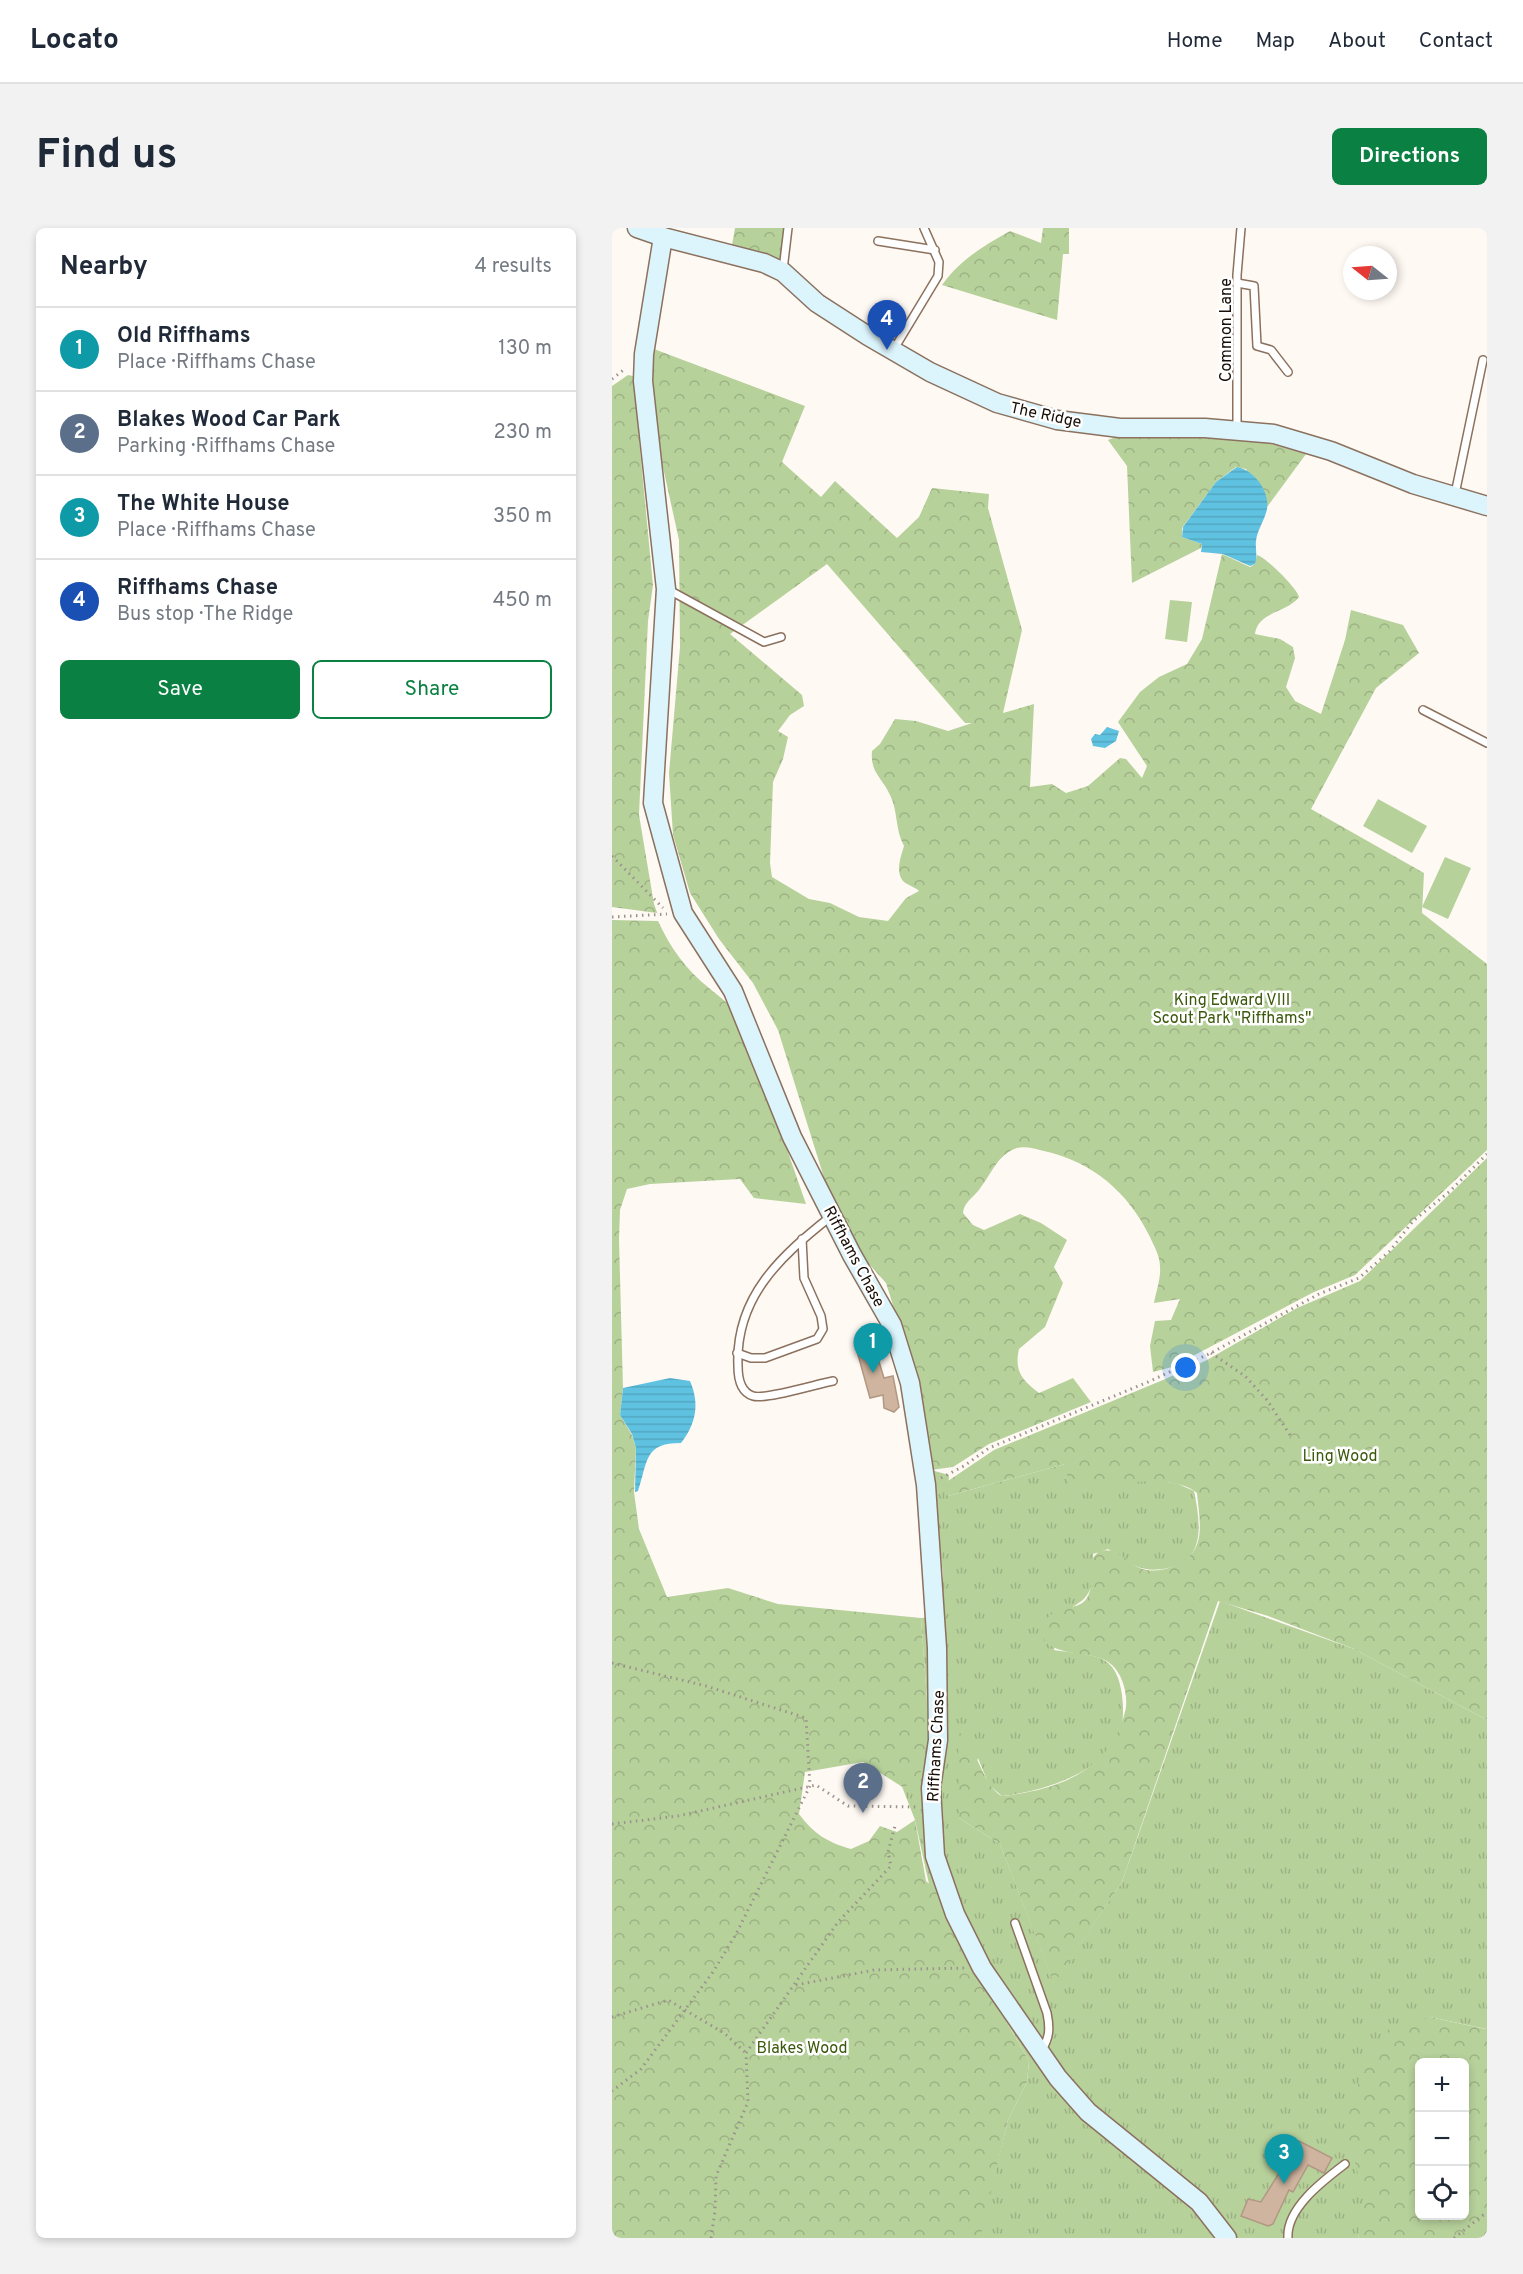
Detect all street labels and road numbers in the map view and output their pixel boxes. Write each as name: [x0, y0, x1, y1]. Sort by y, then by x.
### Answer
street label: Common Lane: [1217, 278, 1237, 382]
street label: The Ridge: [1008, 399, 1083, 433]
street label: Riffhams Chase: [818, 1203, 888, 1311]
street label: Riffhams Chase: [924, 1690, 950, 1802]

